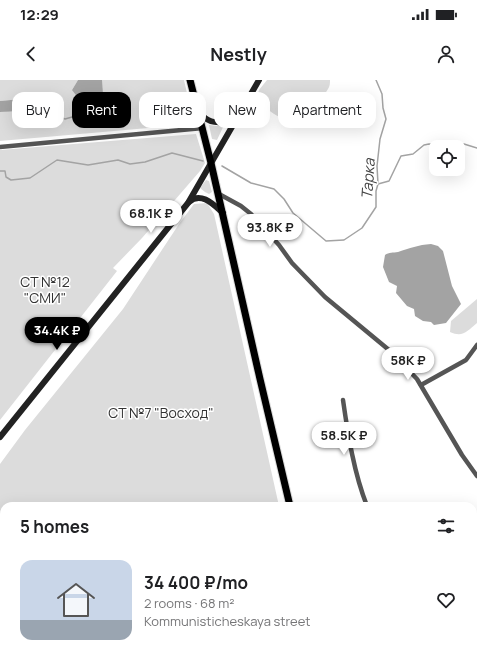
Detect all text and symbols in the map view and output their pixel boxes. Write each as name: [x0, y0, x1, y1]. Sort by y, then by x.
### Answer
text: 12:29: [20, 4, 59, 25]
text: Nestly: [210, 42, 267, 66]
icon: back: [20, 43, 42, 65]
icon: person: [435, 43, 457, 65]
chip: Buy: [12, 92, 64, 128]
chip: Rent: [72, 92, 131, 128]
chip: Filters: [139, 92, 206, 128]
chip: New: [214, 92, 270, 128]
chip: Apartment: [278, 92, 376, 128]
map controls: [429, 140, 465, 176]
button: locate: [429, 140, 465, 176]
water label: Тарка: [356, 157, 380, 200]
pin: 68.1K ₽: [114, 200, 188, 234]
text: 68.1K ₽: [129, 204, 173, 222]
pin: 93.8K ₽: [233, 214, 307, 248]
text: 93.8K ₽: [246, 218, 294, 236]
park label: СТ №12 "СМИ": [20, 272, 70, 307]
pin: 34.4K ₽: [20, 317, 94, 351]
text: 34.4K ₽: [34, 321, 80, 339]
pin: 58K ₽: [380, 347, 436, 381]
text: 58K ₽: [390, 351, 426, 369]
park label: СТ №7 "Восход": [108, 403, 214, 422]
pin: 58.5K ₽: [307, 422, 381, 456]
text: 58.5K ₽: [321, 426, 367, 444]
text: 5 homes: [20, 515, 89, 538]
icon: filters: [435, 515, 457, 537]
text: 34 400 ₽/mo: [144, 571, 248, 594]
icon: home: [52, 576, 100, 624]
icon: heart: [435, 589, 457, 611]
text: 2 rooms · 68 m²: [144, 594, 234, 612]
text: Kommunisticheskaya street: [144, 612, 311, 630]

